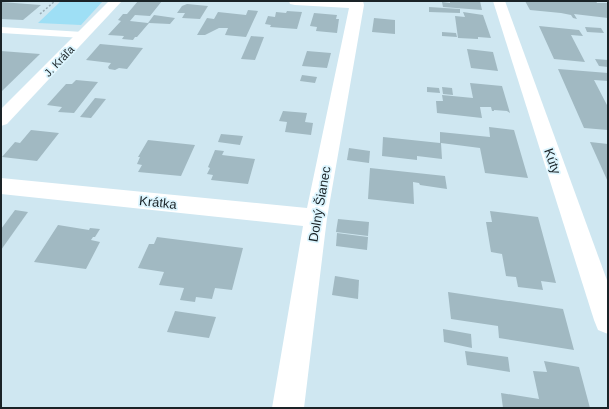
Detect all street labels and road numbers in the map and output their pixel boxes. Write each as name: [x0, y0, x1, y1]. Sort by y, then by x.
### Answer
street label: J. Kráľa: [41, 43, 77, 79]
street label: Kúty: [541, 146, 564, 176]
street label: Dolný Šianec: [305, 165, 334, 243]
street label: Krátka: [138, 193, 178, 212]

